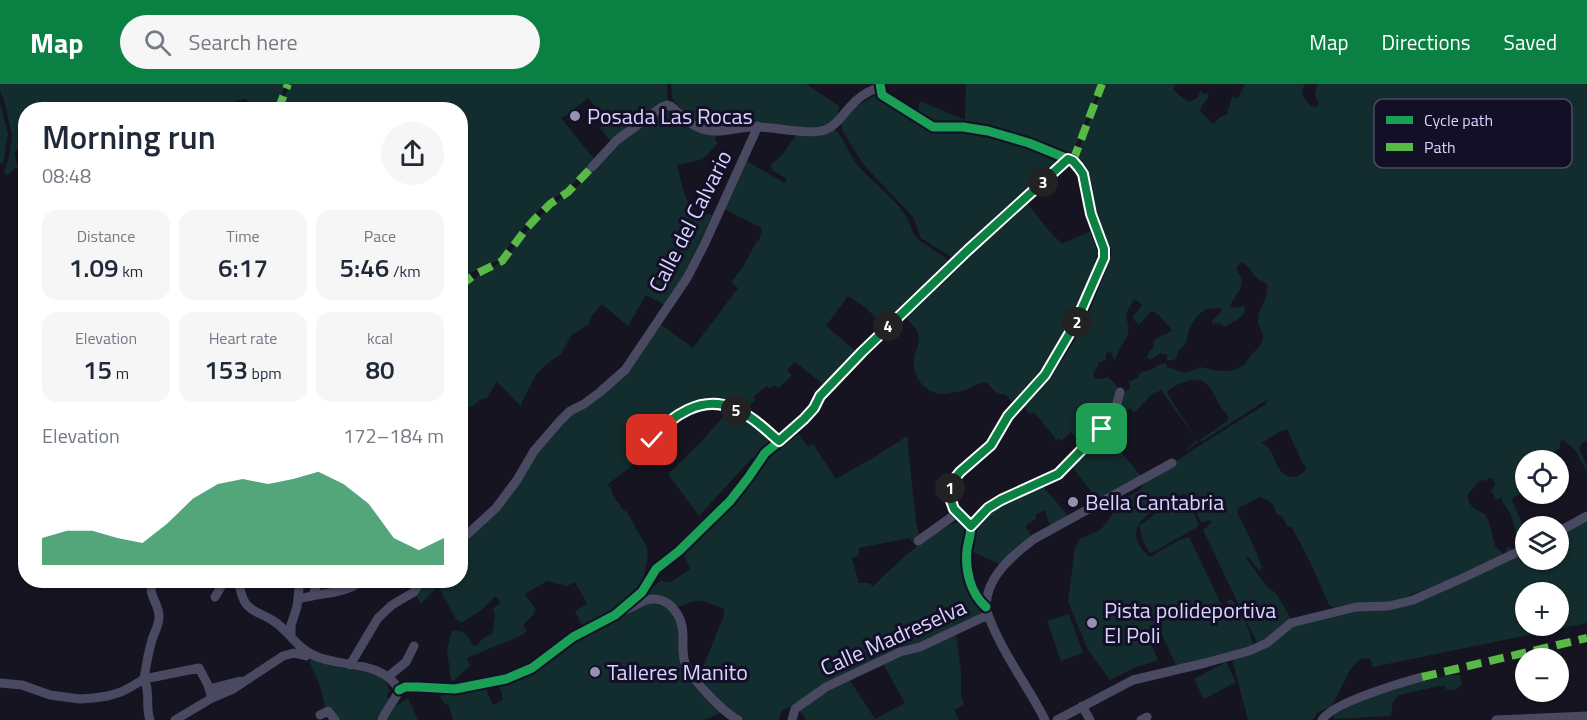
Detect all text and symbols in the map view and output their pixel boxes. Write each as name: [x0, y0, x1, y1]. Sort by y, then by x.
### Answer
search box: [120, 15, 540, 69]
text: Map: [30, 21, 84, 64]
text: Search here: [189, 25, 298, 59]
icon: search: [141, 26, 174, 59]
text: Map: [1309, 26, 1349, 58]
text: Directions: [1382, 26, 1471, 58]
text: Saved: [1504, 26, 1557, 58]
place label: Posada Las Rocas: [587, 99, 753, 133]
legend: [1374, 99, 1572, 168]
text: Cycle path: [1424, 108, 1493, 132]
marker: Posada Las Rocas: [568, 109, 582, 123]
text: Morning run: [42, 112, 216, 162]
button: share: [381, 122, 444, 185]
text: Path: [1424, 135, 1456, 159]
street label: Calle del Calvario: [640, 144, 740, 298]
text: 08:48: [42, 160, 91, 191]
pin: 3: [1028, 167, 1058, 197]
text: 3: [1039, 170, 1047, 194]
text: Distance: [77, 224, 135, 248]
text: Time: [226, 224, 260, 248]
text: Pace: [364, 224, 396, 248]
text: 1.09: [69, 248, 119, 287]
text: 6:17: [218, 248, 268, 287]
text: 5:46: [339, 248, 389, 287]
text: km: [119, 259, 143, 283]
text: /km: [389, 259, 421, 283]
pin: 2: [1062, 307, 1092, 337]
text: 2: [1073, 310, 1081, 334]
pin: 4: [873, 311, 903, 341]
text: 4: [884, 314, 892, 338]
text: Elevation: [75, 326, 137, 350]
text: Heart rate: [209, 326, 277, 350]
text: kcal: [367, 326, 393, 350]
text: 15: [83, 350, 112, 389]
text: 153: [204, 350, 248, 389]
text: 80: [365, 350, 395, 389]
text: m: [112, 361, 129, 385]
text: bpm: [248, 361, 282, 385]
pin: 5: [721, 395, 751, 425]
text: 5: [732, 398, 740, 422]
pin: [1076, 403, 1127, 454]
icon: arrive: [1085, 412, 1118, 445]
pin: [626, 414, 677, 465]
text: Elevation: [42, 420, 120, 451]
text: 172–184 m: [343, 420, 444, 451]
icon: check: [635, 423, 668, 456]
map controls: [1515, 450, 1569, 702]
button: locate: [1515, 450, 1569, 504]
pin: 1: [935, 473, 965, 503]
text: 1: [946, 476, 954, 500]
place label: Bella Cantabria: [1085, 485, 1224, 519]
marker: Bella Cantabria: [1066, 495, 1080, 509]
button: layers: [1515, 516, 1569, 570]
button: +: [1515, 582, 1569, 636]
street label: Calle Madreselva: [815, 590, 971, 684]
place label: Pista polideportiva El Poli: [1104, 593, 1276, 652]
marker: Pista polideportiva El Poli: [1085, 616, 1099, 630]
button: −: [1515, 648, 1569, 702]
place label: Talleres Manito: [607, 655, 748, 689]
marker: Talleres Manito: [588, 665, 602, 679]

